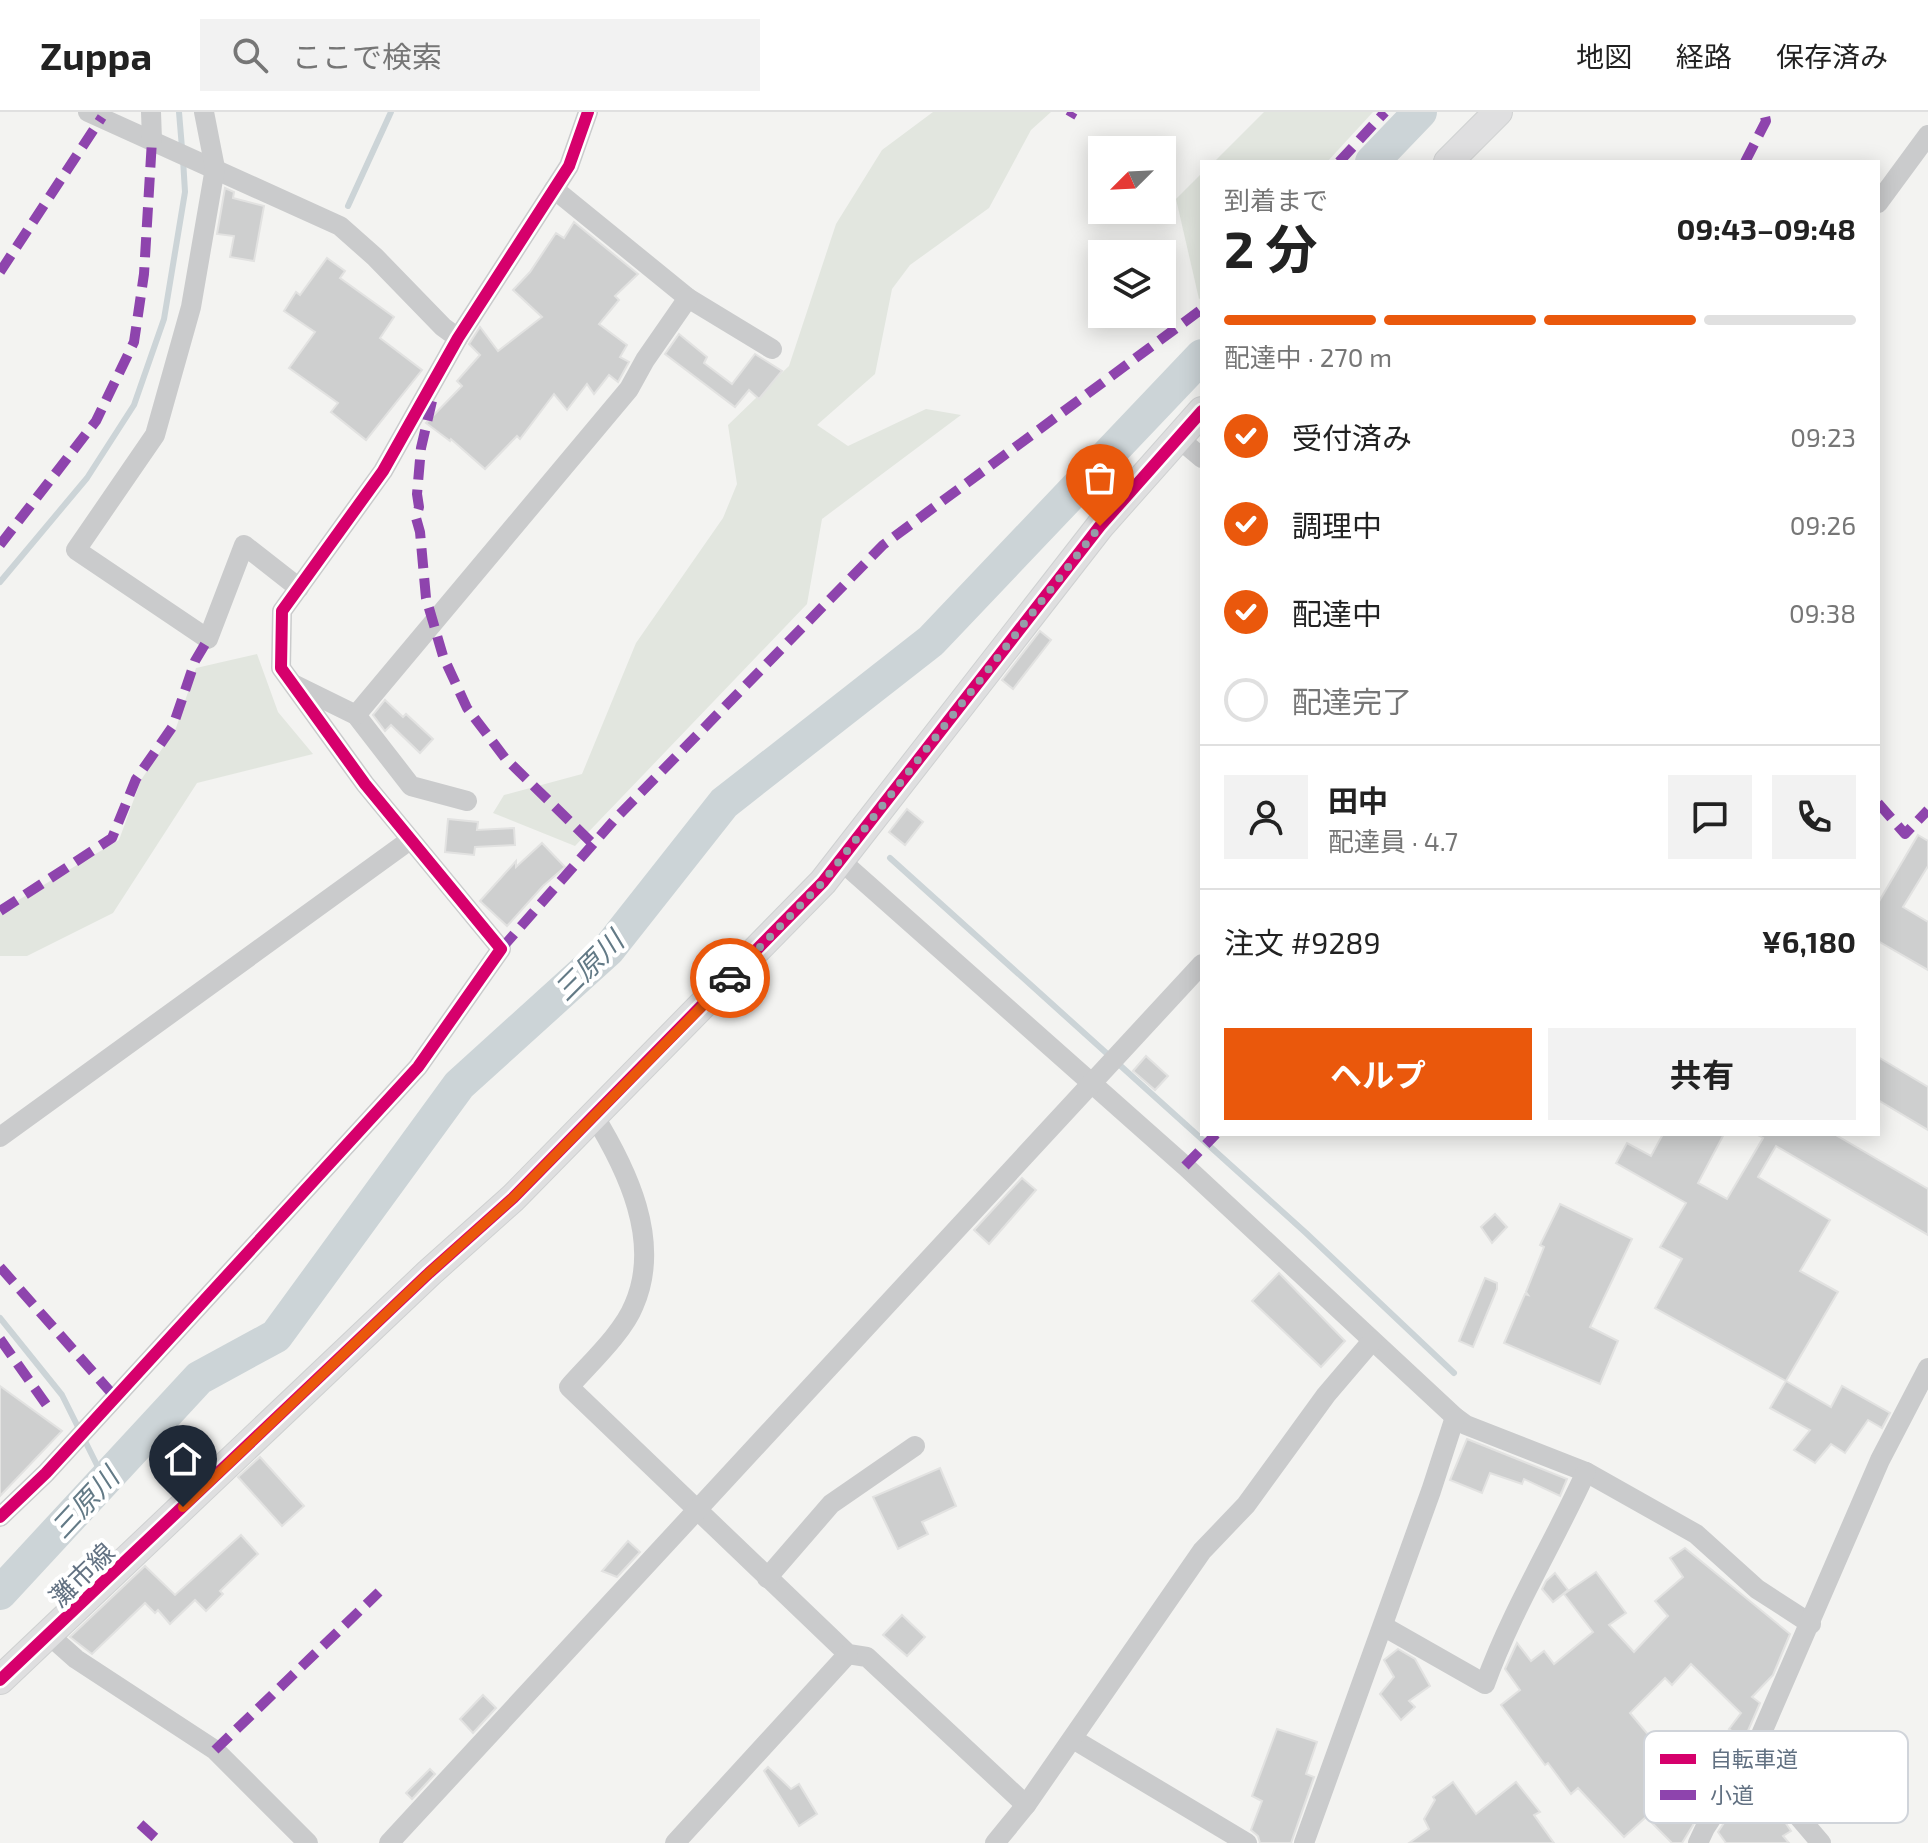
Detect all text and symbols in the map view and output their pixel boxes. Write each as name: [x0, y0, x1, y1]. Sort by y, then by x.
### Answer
search box: [200, 19, 760, 91]
text: Zuppa: [40, 32, 152, 78]
icon: search: [228, 33, 272, 77]
text: ここで検索: [292, 38, 442, 74]
text: 地図: [1576, 39, 1632, 73]
text: 経路: [1676, 39, 1732, 73]
text: 保存済み: [1776, 39, 1888, 73]
north arrow: [1088, 136, 1176, 224]
map controls: [1088, 136, 1176, 328]
text: 到着まで: [1224, 184, 1328, 215]
text: 09:43–09:48: [1677, 210, 1856, 246]
text: 2 分: [1224, 216, 1317, 278]
button: layers: [1088, 240, 1176, 328]
text: 配達中 · 270 m: [1224, 341, 1392, 372]
icon: check: [1224, 414, 1268, 458]
text: 受付済み: [1292, 419, 1412, 455]
text: 09:23: [1790, 421, 1856, 452]
pin: [1066, 444, 1134, 526]
icon: bag: [1078, 456, 1122, 500]
icon: check: [1224, 502, 1268, 546]
text: 調理中: [1292, 507, 1382, 543]
text: 09:26: [1790, 509, 1856, 540]
icon: check: [1224, 590, 1268, 634]
text: 配達中: [1292, 595, 1382, 631]
text: 09:38: [1789, 597, 1856, 628]
text: 配達完了: [1292, 683, 1412, 719]
button: person: [1224, 775, 1308, 859]
button: chat: [1668, 775, 1752, 859]
button: phone: [1772, 775, 1856, 859]
text: 田中: [1328, 782, 1388, 818]
text: 配達員 · 4.7: [1328, 825, 1458, 856]
water label: 三原川: [546, 921, 632, 1007]
text: ¥6,180: [1762, 923, 1856, 959]
text: 注文 #9289: [1224, 924, 1381, 960]
courier: [690, 938, 770, 1018]
icon: car: [708, 956, 752, 1000]
button: ヘルプ: [1224, 1028, 1532, 1120]
button: 共有: [1548, 1028, 1856, 1120]
pin: [149, 1425, 217, 1507]
icon: home: [161, 1437, 205, 1481]
water label: 三原川: [43, 1458, 127, 1544]
street label: 灘市線: [42, 1536, 120, 1612]
legend: [1644, 1731, 1908, 1823]
text: 自転車道: [1710, 1745, 1798, 1771]
text: 小道: [1710, 1781, 1754, 1807]

